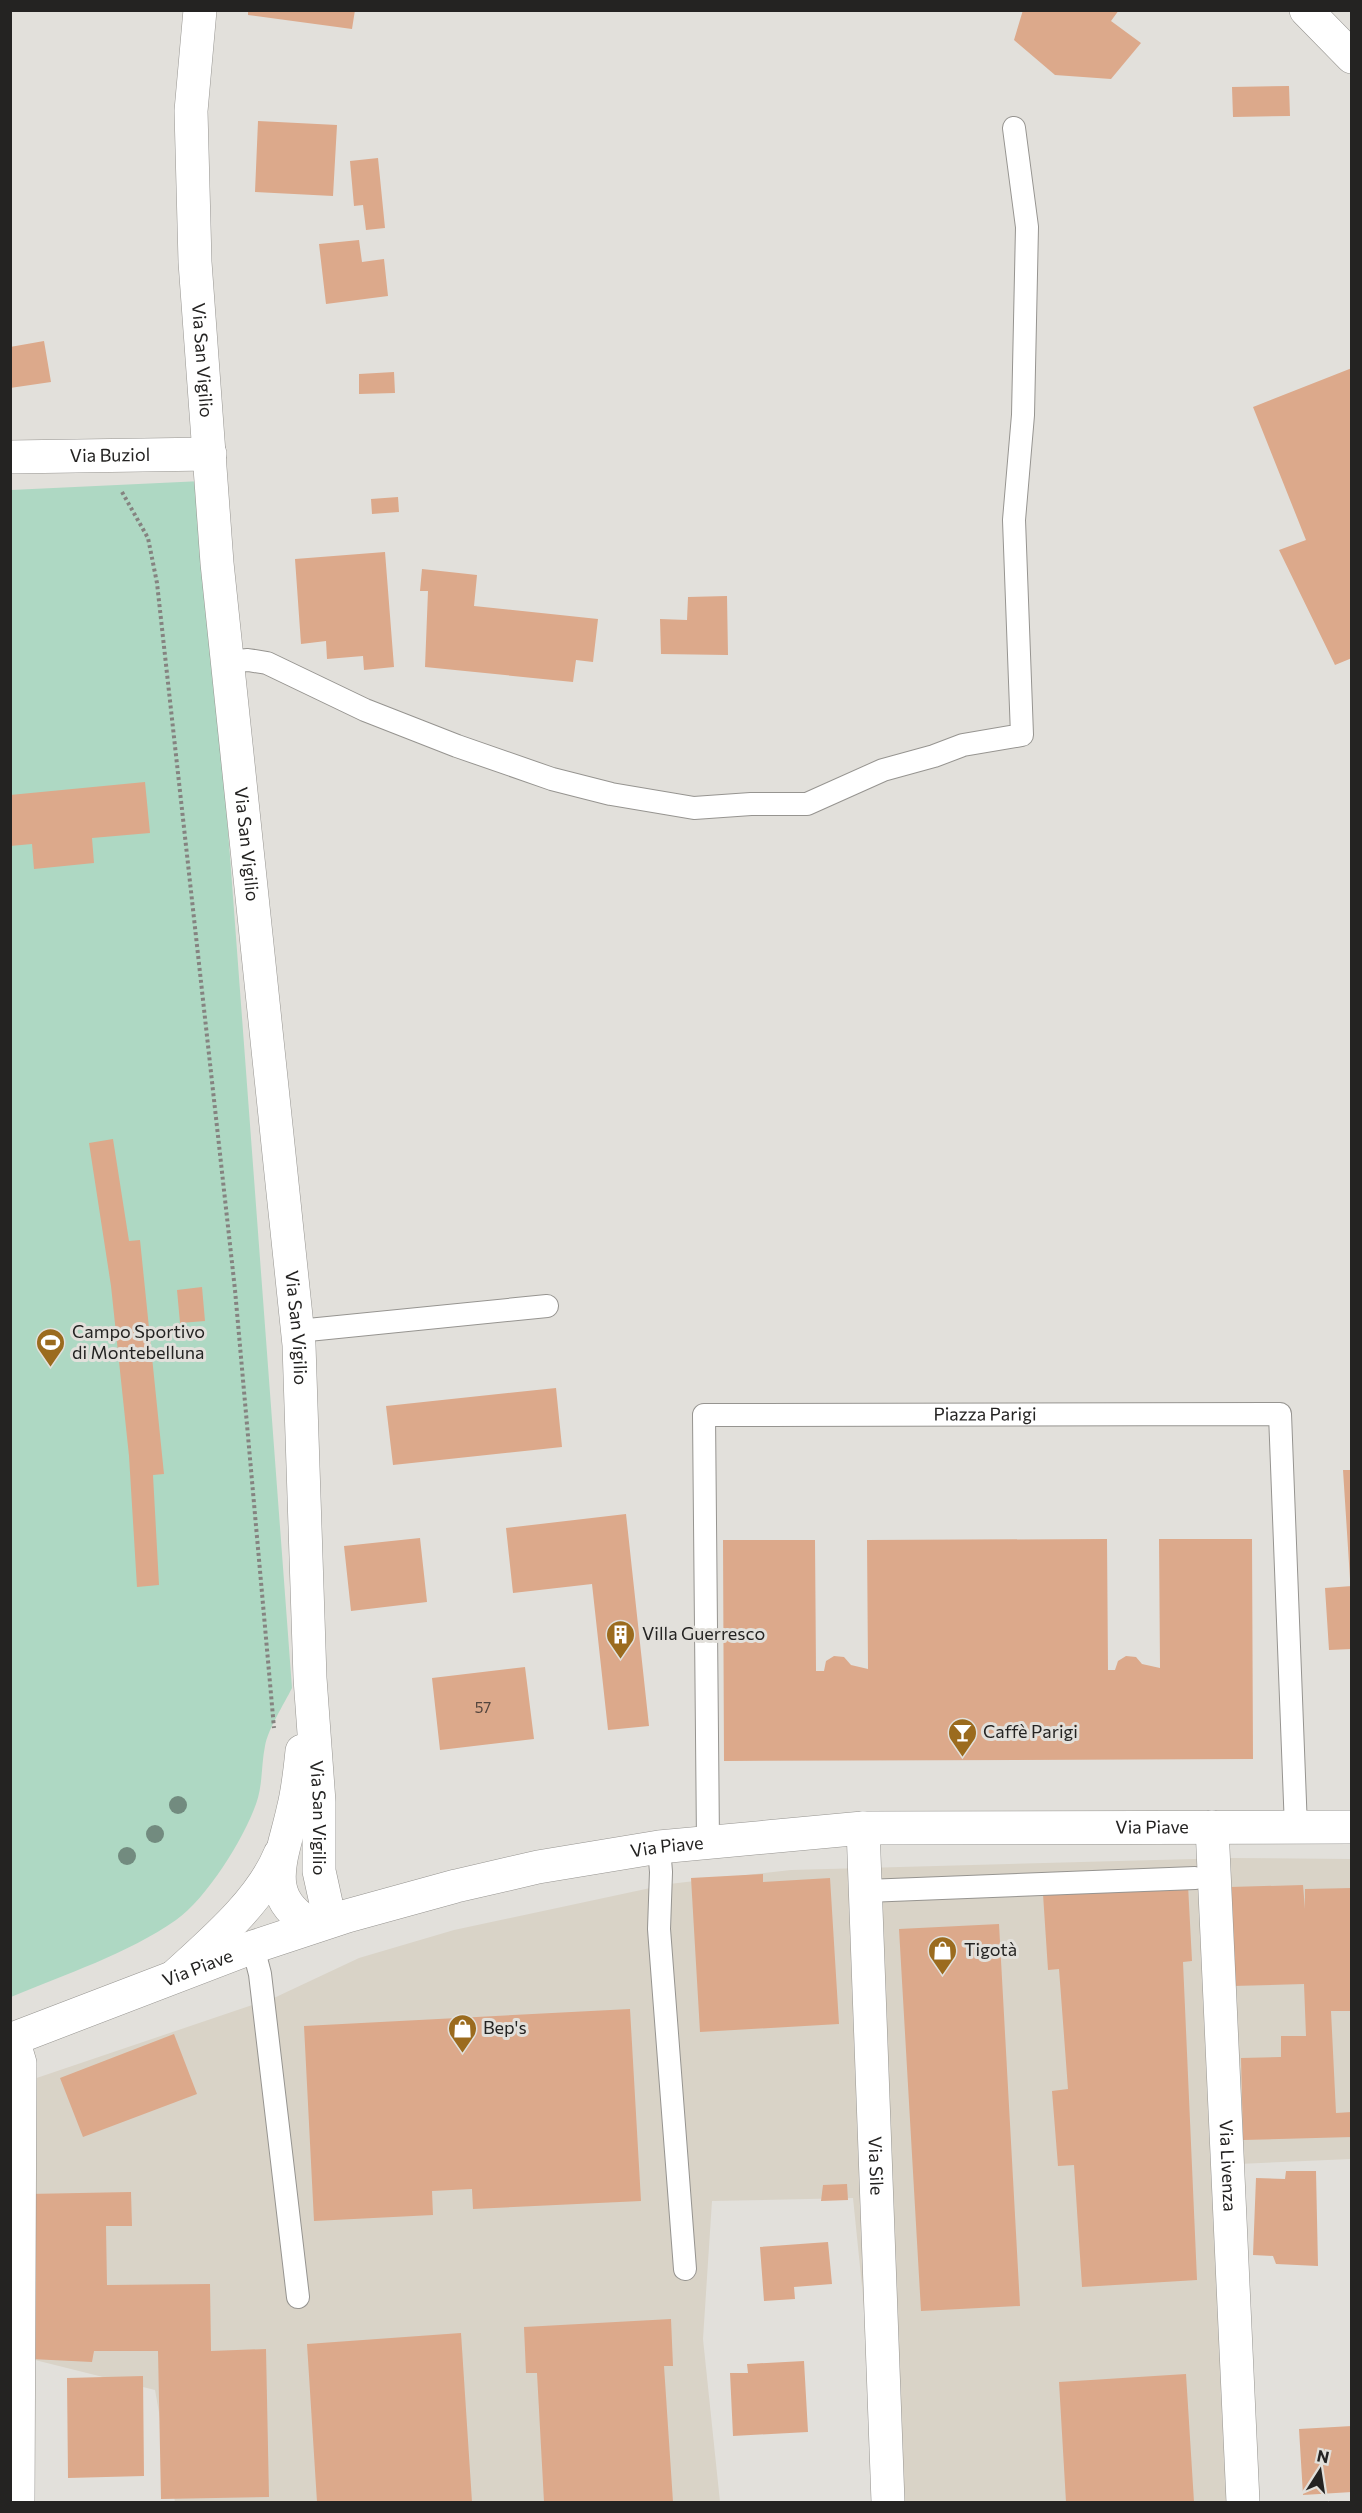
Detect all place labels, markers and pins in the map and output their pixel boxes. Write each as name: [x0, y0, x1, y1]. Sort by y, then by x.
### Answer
place label: Campo Sportivo di Montebelluna: [72, 1320, 205, 1363]
sports icon: Campo Sportivo di Montebelluna: [35, 1326, 67, 1368]
building icon: Villa Guerresco: [605, 1618, 637, 1660]
place label: Villa Guerresco: [642, 1622, 765, 1644]
bar icon: Caffè Parigi: [946, 1716, 978, 1758]
place label: Caffè Parigi: [983, 1720, 1078, 1742]
shop icon: Tigotà: [927, 1934, 959, 1976]
place label: Tigotà: [964, 1938, 1017, 1960]
shop icon: Bep's: [446, 2012, 478, 2054]
place label: Bep's: [483, 2016, 527, 2038]

